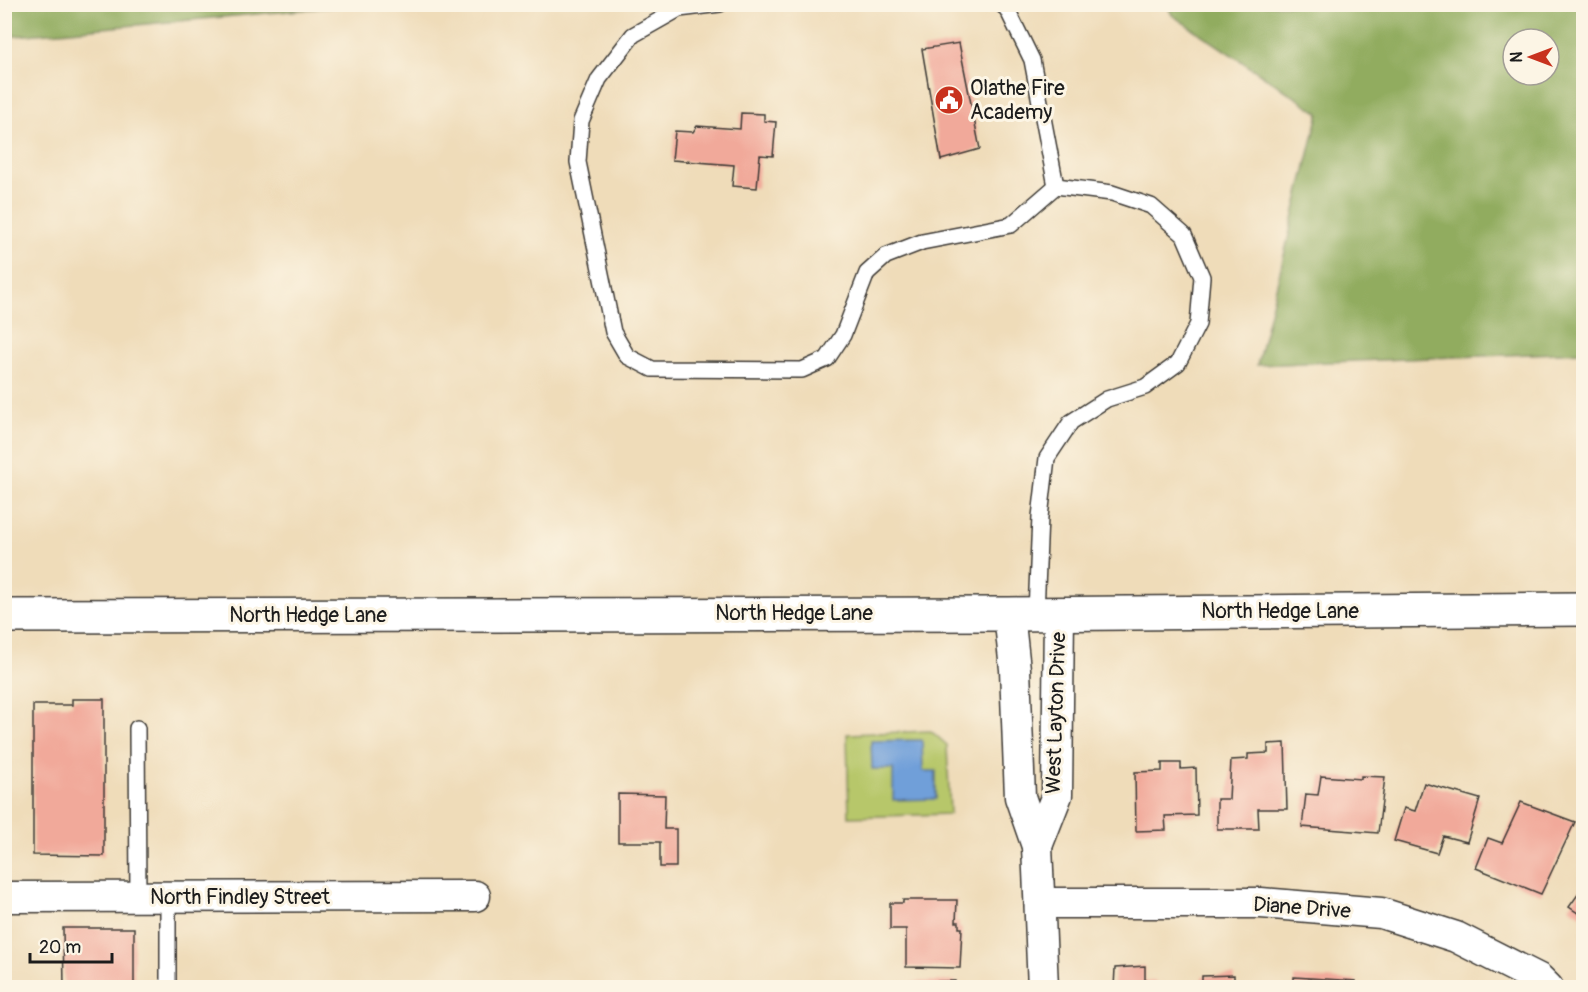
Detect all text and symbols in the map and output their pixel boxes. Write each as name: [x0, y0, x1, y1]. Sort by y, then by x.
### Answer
north arrow: [1501, 27, 1561, 87]
text: N: [1507, 51, 1527, 62]
place label: Olathe Fire Academy: [970, 75, 1065, 126]
public building icon: Olathe Fire Academy: [933, 84, 965, 116]
street label: North Hedge Lane: [1201, 598, 1359, 625]
street label: North Hedge Lane: [715, 600, 873, 627]
street label: North Hedge Lane: [229, 602, 387, 629]
street label: West Layton Drive: [1040, 631, 1072, 794]
street label: North Findley Street: [150, 884, 331, 911]
street label: Diane Drive: [1252, 891, 1352, 925]
scale bar: [30, 926, 112, 964]
text: 20 m: [39, 936, 81, 959]

